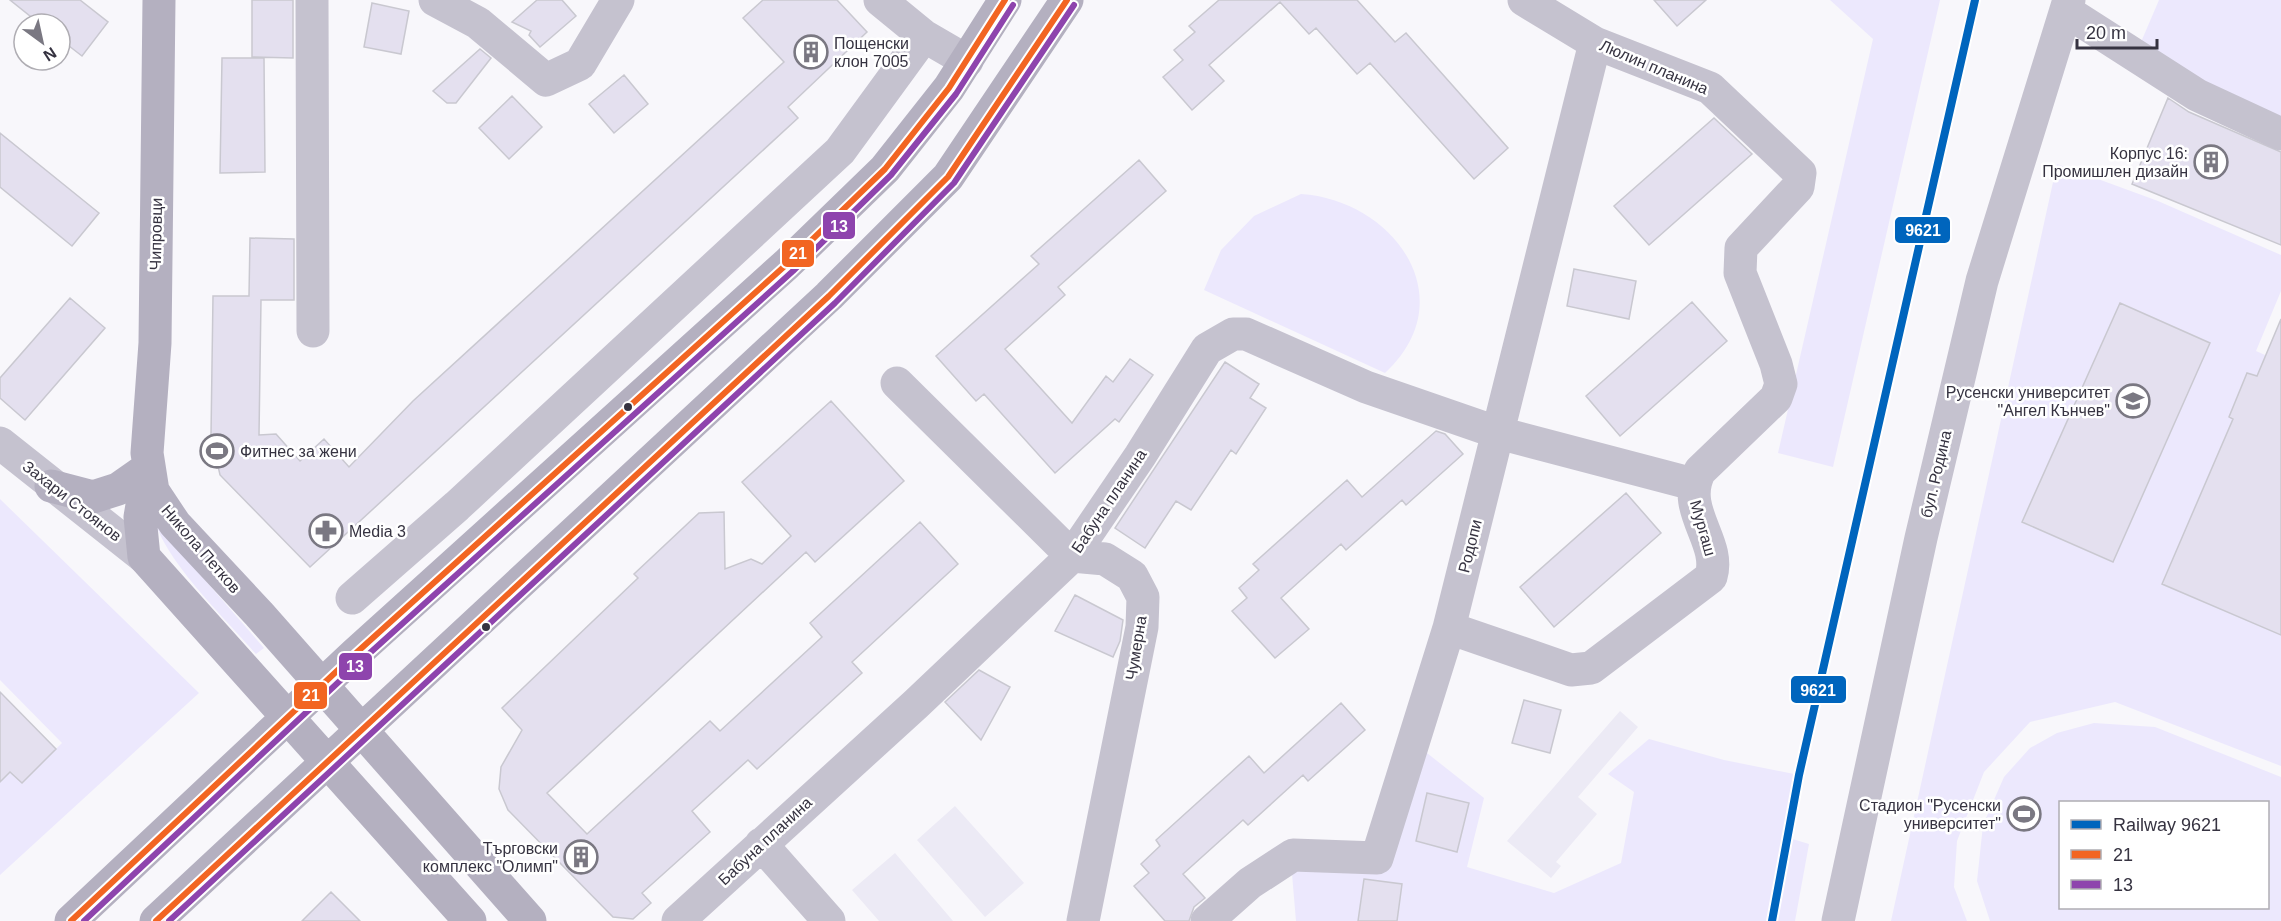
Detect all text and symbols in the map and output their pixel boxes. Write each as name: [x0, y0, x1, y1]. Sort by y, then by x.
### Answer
north arrow: [12, 12, 72, 72]
scale bar: [2077, 12, 2156, 50]
text: 20 m: [2086, 23, 2126, 43]
building icon: Пощенски клон 7005: [793, 34, 829, 70]
place label: Пощенски клон 7005: [834, 35, 909, 70]
street label: Люлин планина: [1597, 36, 1711, 98]
text: N: [40, 44, 59, 64]
building icon: Корпус 16: Промишлен дизайн: [2193, 144, 2229, 180]
place label: Корпус 16: Промишлен дизайн: [2042, 145, 2188, 180]
street label: Чипровци: [147, 198, 165, 270]
line badge: 13: [822, 211, 856, 240]
line badge: 9621: [1894, 216, 1951, 244]
text: 13: [830, 218, 848, 235]
text: 9621: [1905, 222, 1941, 239]
line badge: 21: [781, 239, 815, 268]
text: 21: [789, 245, 807, 262]
school or university icon: Русенски университет "Ангел Кънчев": [2115, 383, 2151, 419]
place label: Русенски университет "Ангел Кънчев": [1946, 384, 2111, 419]
unlabelled marker: [622, 401, 634, 413]
street label: бул. Родина: [1918, 429, 1954, 519]
sports icon: Фитнес за жени: [199, 433, 235, 469]
place label: Фитнес за жени: [240, 443, 357, 460]
street label: Бабуна планина: [1068, 446, 1150, 556]
street label: Захари Стоянов: [19, 457, 125, 545]
street label: Мургаш: [1687, 498, 1719, 558]
street label: Никола Петков: [158, 502, 244, 596]
pharmacy icon: Media 3: [308, 513, 344, 549]
street label: Родопи: [1455, 518, 1485, 574]
place label: Media 3: [349, 523, 406, 540]
street label: Чумерна: [1123, 614, 1149, 681]
unlabelled marker: [480, 621, 492, 633]
line badge: 13: [338, 652, 373, 681]
text: 13: [346, 658, 364, 675]
line badge: 9621: [1790, 675, 1847, 704]
line badge: 21: [293, 681, 328, 710]
text: 9621: [1800, 682, 1836, 699]
text: 21: [302, 687, 320, 704]
street label: Бабуна планина: [715, 794, 815, 888]
sports icon: Стадион "Русенски университет": [2006, 796, 2042, 832]
place label: Стадион "Русенски университет": [1859, 797, 2001, 832]
legend: [2059, 801, 2269, 909]
text: Railway 9621: [2113, 815, 2221, 835]
building icon: Търговски комплекс "Олимп": [563, 839, 599, 875]
place label: Търговски комплекс "Олимп": [423, 840, 558, 875]
text: 21: [2113, 845, 2133, 865]
text: 13: [2113, 875, 2133, 895]

